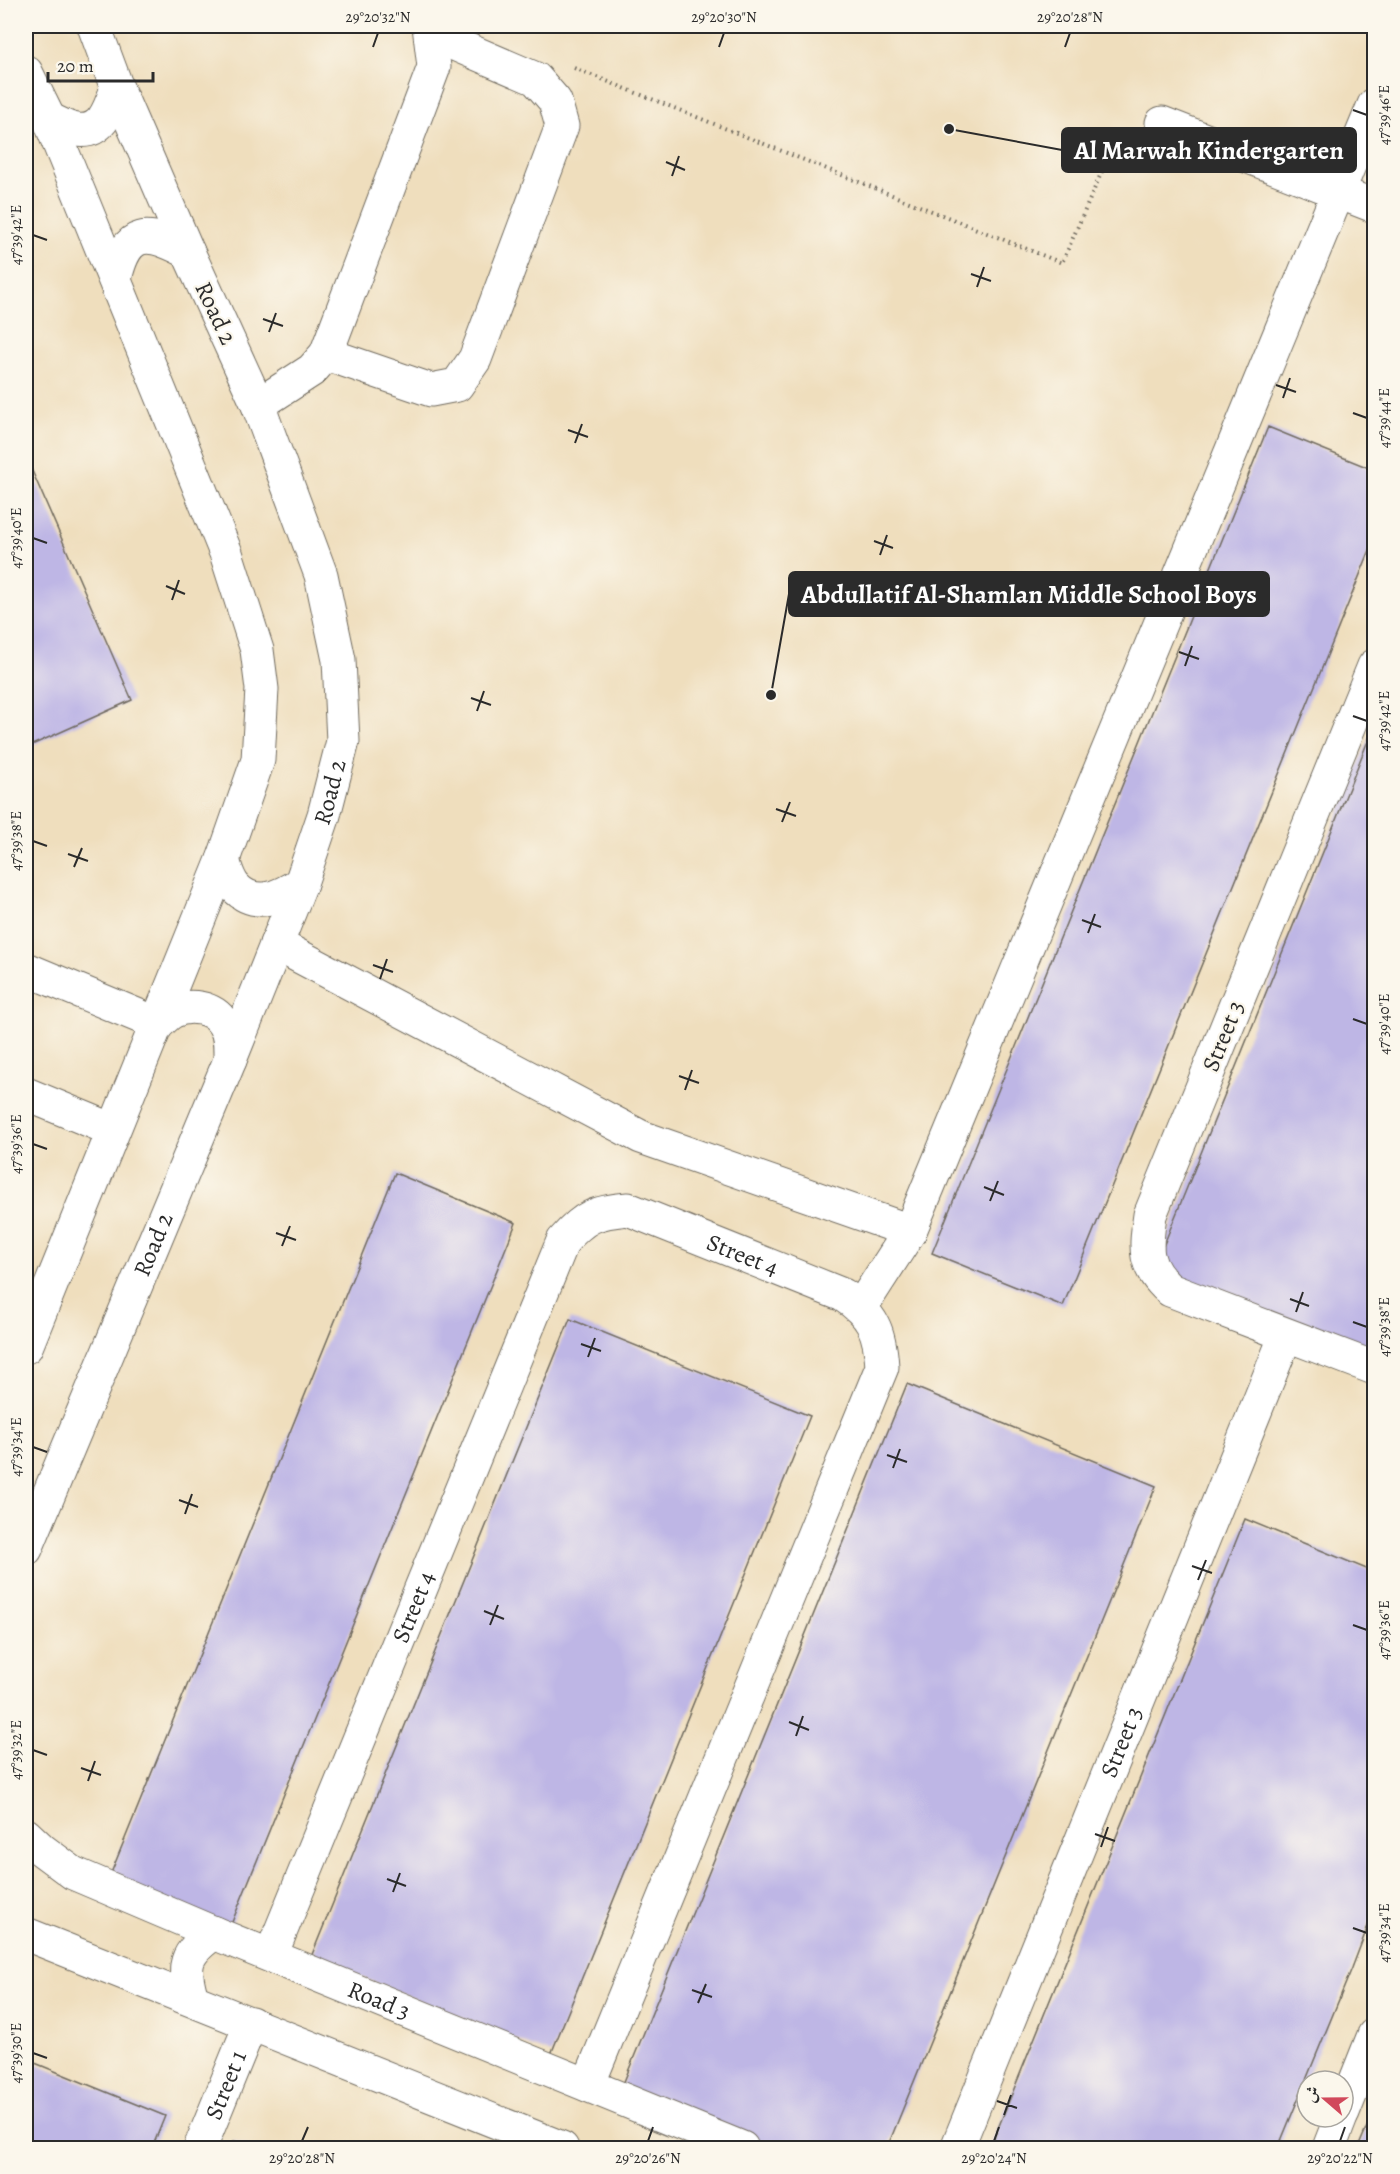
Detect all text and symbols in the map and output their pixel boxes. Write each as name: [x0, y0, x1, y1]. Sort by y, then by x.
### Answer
text: 29°20'32"N: [346, 7, 411, 27]
text: 29°20'30"N: [691, 7, 757, 27]
text: 29°20'28"N: [1037, 7, 1103, 27]
scale bar: [48, 45, 153, 83]
text: 20 m: [57, 54, 94, 78]
text: 47°39'46"E: [1374, 85, 1394, 145]
callout: Al Marwah Kindergarten: [1062, 128, 1356, 172]
text: Al Marwah Kindergarten: [1073, 133, 1344, 168]
text: 47°39'42"E: [6, 205, 26, 265]
street label: Road 2: [188, 276, 244, 350]
text: 47°39'44"E: [1374, 388, 1394, 448]
text: 47°39'40"E: [6, 507, 26, 569]
callout: Abdullatif Al-Shamlan Middle School Boys: [789, 572, 1269, 616]
text: Abdullatif Al-Shamlan Middle School Boys: [800, 577, 1257, 612]
text: 47°39'42"E: [1374, 691, 1394, 751]
street label: Road 2: [306, 756, 354, 829]
text: 47°39'38"E: [6, 811, 26, 871]
text: 47°39'40"E: [1374, 993, 1394, 1055]
street label: Street 3: [1194, 996, 1252, 1076]
text: 47°39'36"E: [6, 1114, 26, 1174]
street label: Road 2: [126, 1208, 181, 1281]
street label: Street 4: [702, 1226, 783, 1284]
text: 47°39'38"E: [1374, 1297, 1394, 1357]
text: 47°39'34"E: [6, 1417, 26, 1477]
street label: Street 4: [384, 1566, 442, 1648]
text: 47°39'36"E: [1374, 1600, 1394, 1660]
street label: Street 3: [1093, 1702, 1150, 1782]
text: 47°39'32"E: [6, 1720, 26, 1780]
text: 47°39'34"E: [1374, 1903, 1394, 1963]
street label: Road 3: [343, 1973, 415, 2027]
text: 47°39'30"E: [6, 2023, 26, 2083]
street label: Street 1: [197, 2046, 254, 2124]
north arrow: [1295, 2069, 1355, 2129]
text: ش: [1299, 2083, 1325, 2105]
text: 29°20'28"N: [269, 2148, 335, 2168]
text: 29°20'26"N: [615, 2148, 681, 2168]
text: 29°20'24"N: [961, 2148, 1027, 2168]
text: 29°20'22"N: [1307, 2148, 1373, 2168]

